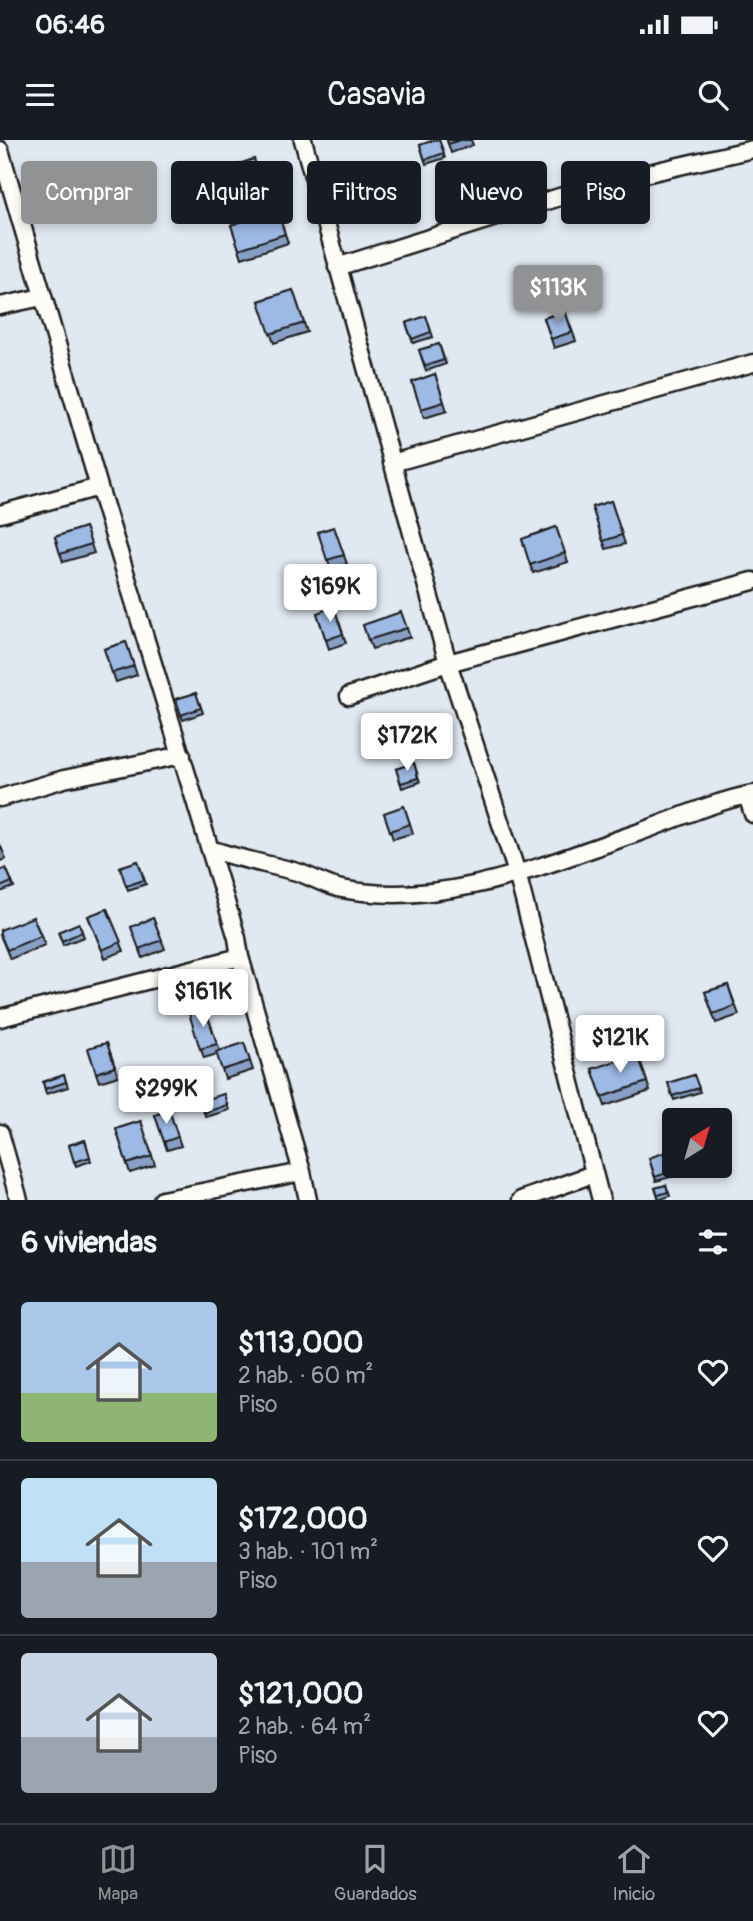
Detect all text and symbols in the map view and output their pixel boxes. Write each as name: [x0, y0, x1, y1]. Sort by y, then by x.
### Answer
text: 06:46: [35, 9, 105, 41]
text: Casavia: [327, 75, 426, 115]
icon: menu: [21, 76, 59, 114]
icon: search: [694, 76, 732, 114]
chip: Comprar: [21, 161, 157, 224]
chip: Alquilar: [171, 161, 293, 224]
chip: Filtros: [307, 161, 421, 224]
chip: Nuevo: [435, 161, 547, 224]
chip: Piso: [561, 161, 650, 224]
pin: $113K: [509, 265, 607, 325]
text: $113K: [529, 273, 587, 302]
pin: $169K: [281, 564, 379, 624]
text: $169K: [300, 572, 360, 601]
pin: $172K: [358, 714, 456, 773]
text: $172K: [377, 721, 437, 750]
pin: $161K: [154, 970, 252, 1029]
text: $161K: [174, 977, 232, 1006]
pin: $121K: [571, 1016, 669, 1075]
text: $121K: [591, 1023, 649, 1052]
pin: $299K: [117, 1066, 215, 1126]
text: $299K: [135, 1074, 197, 1103]
north arrow: [662, 1108, 732, 1178]
map controls: [662, 1108, 732, 1178]
icon: filters: [694, 1223, 732, 1261]
text: 6 viviendas: [21, 1224, 157, 1261]
text: $113,000: [238, 1324, 364, 1361]
icon: home: [77, 1330, 161, 1414]
icon: heart: [694, 1353, 732, 1391]
text: 2 hab. · 60 m²: [238, 1361, 373, 1390]
text: Piso: [238, 1390, 277, 1419]
text: $172,000: [238, 1500, 368, 1537]
icon: home: [77, 1506, 161, 1590]
icon: heart: [694, 1529, 732, 1567]
text: 3 hab. · 101 m²: [238, 1537, 378, 1566]
text: Piso: [238, 1566, 277, 1595]
text: $121,000: [238, 1675, 364, 1712]
icon: home: [77, 1681, 161, 1765]
icon: heart: [694, 1704, 732, 1742]
text: 2 hab. · 64 m²: [238, 1712, 371, 1741]
text: Piso: [238, 1741, 277, 1770]
tab: Mapa: [98, 1840, 138, 1906]
tab: Guardados: [334, 1840, 417, 1906]
tab: Inicio: [612, 1840, 655, 1906]

